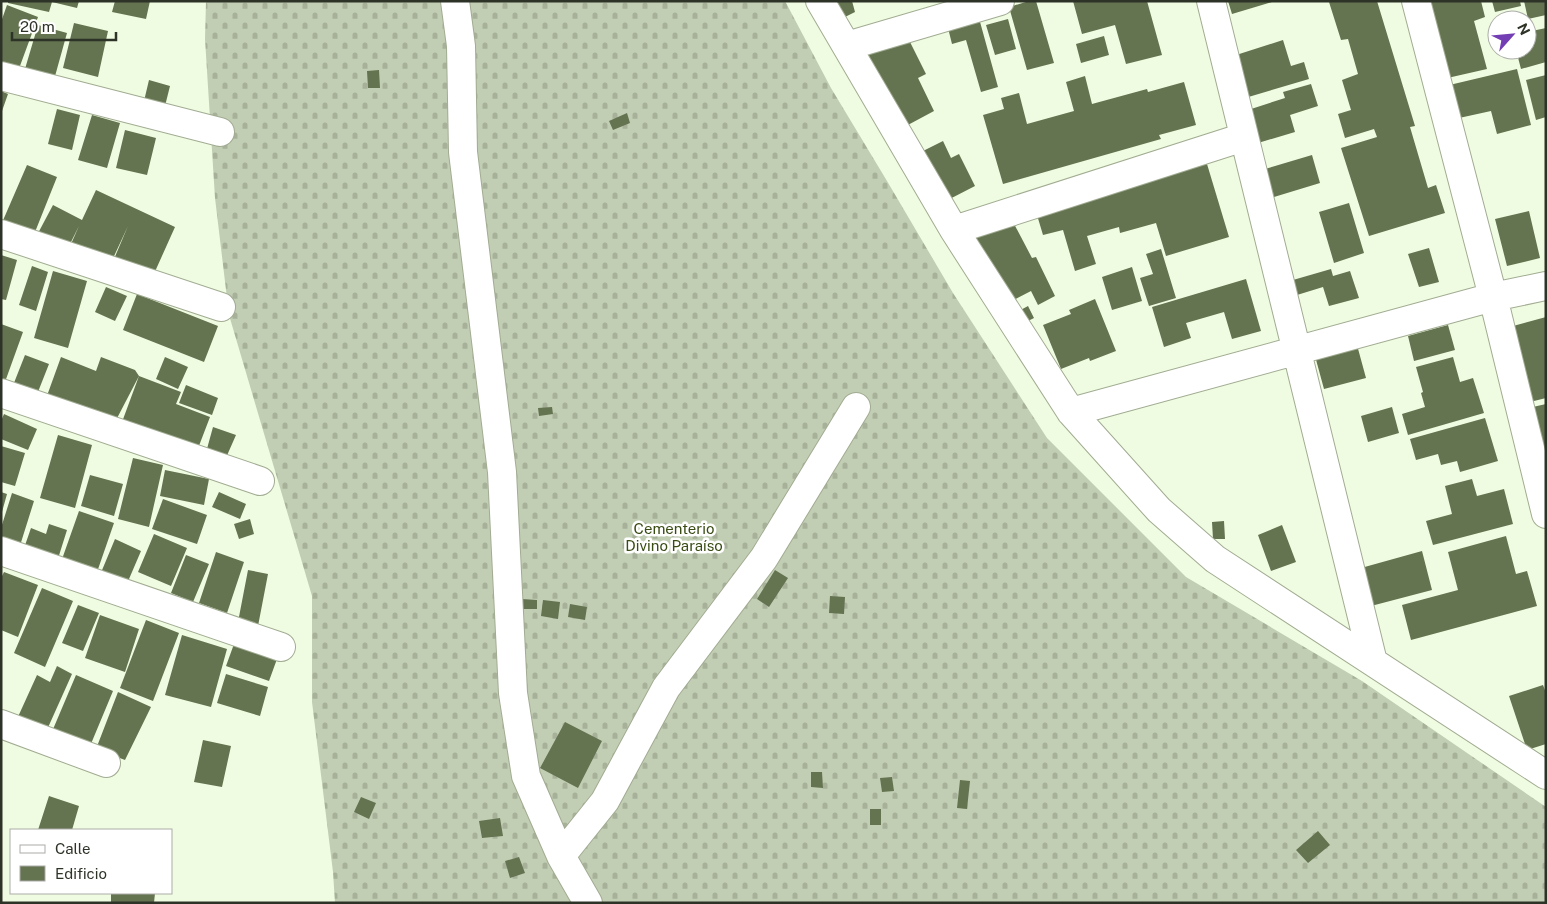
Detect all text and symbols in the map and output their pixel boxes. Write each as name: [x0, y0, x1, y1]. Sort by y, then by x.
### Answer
scale bar: [12, 10, 116, 42]
north arrow: [1487, 10, 1537, 60]
text: 20 m: [20, 18, 55, 35]
text: N: [1514, 21, 1533, 38]
park label: Cementerio Divino Paraíso: [625, 520, 723, 554]
legend: [10, 829, 172, 894]
text: Calle: [55, 840, 91, 857]
text: Edificio: [55, 865, 107, 882]

